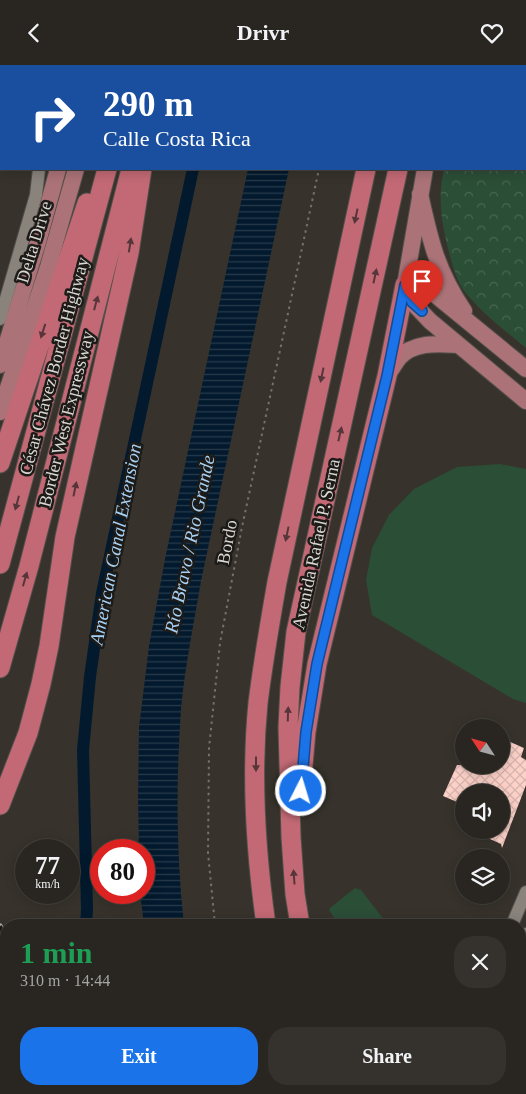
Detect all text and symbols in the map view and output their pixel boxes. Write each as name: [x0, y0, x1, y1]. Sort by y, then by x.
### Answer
icon: back: [20, 19, 48, 47]
icon: heart: [478, 19, 506, 47]
text: Drivr: [237, 20, 289, 45]
icon: right: [20, 85, 85, 150]
text: 290 m: [103, 85, 193, 124]
text: Calle Costa Rica: [103, 126, 251, 151]
street label: Delta Drive: [12, 199, 56, 285]
one-way arrow: [352, 209, 360, 224]
one-way arrow: [126, 237, 134, 253]
street label: César Chávez Border Highway: [15, 255, 93, 477]
pin: [401, 260, 443, 311]
icon: arrive: [408, 267, 436, 295]
one-way arrow: [371, 268, 379, 283]
one-way arrow: [92, 296, 100, 311]
one-way arrow: [39, 324, 47, 339]
street label: Border West Expressway: [34, 329, 98, 509]
one-way arrow: [317, 368, 325, 384]
one-way arrow: [336, 426, 344, 442]
water label: American Canal Extension: [85, 442, 145, 649]
water label: Río Bravo / Rio Grande: [160, 453, 219, 636]
street label: Avenida Rafael P. Serna: [288, 457, 344, 631]
one-way arrow: [72, 481, 80, 497]
one-way arrow: [12, 496, 20, 511]
street label: Bordo: [213, 518, 241, 566]
one-way arrow: [283, 526, 291, 542]
one-way arrow: [21, 572, 29, 587]
one-way arrow: [285, 706, 293, 722]
north arrow: [455, 719, 510, 774]
map controls: [455, 719, 510, 904]
one-way arrow: [252, 756, 260, 772]
position arrow: [274, 764, 326, 816]
button: sound: [455, 784, 510, 839]
speed limit sign: 80: [90, 839, 155, 904]
button: layers: [455, 849, 510, 904]
text: 77: [35, 852, 60, 879]
one-way arrow: [290, 868, 298, 884]
text: km/h: [35, 877, 60, 891]
text: 1 min: [20, 936, 93, 969]
button: close: [454, 936, 506, 988]
text: 310 m · 14:44: [20, 972, 110, 989]
button: Exit: [20, 1027, 258, 1085]
button: Share: [268, 1027, 506, 1085]

